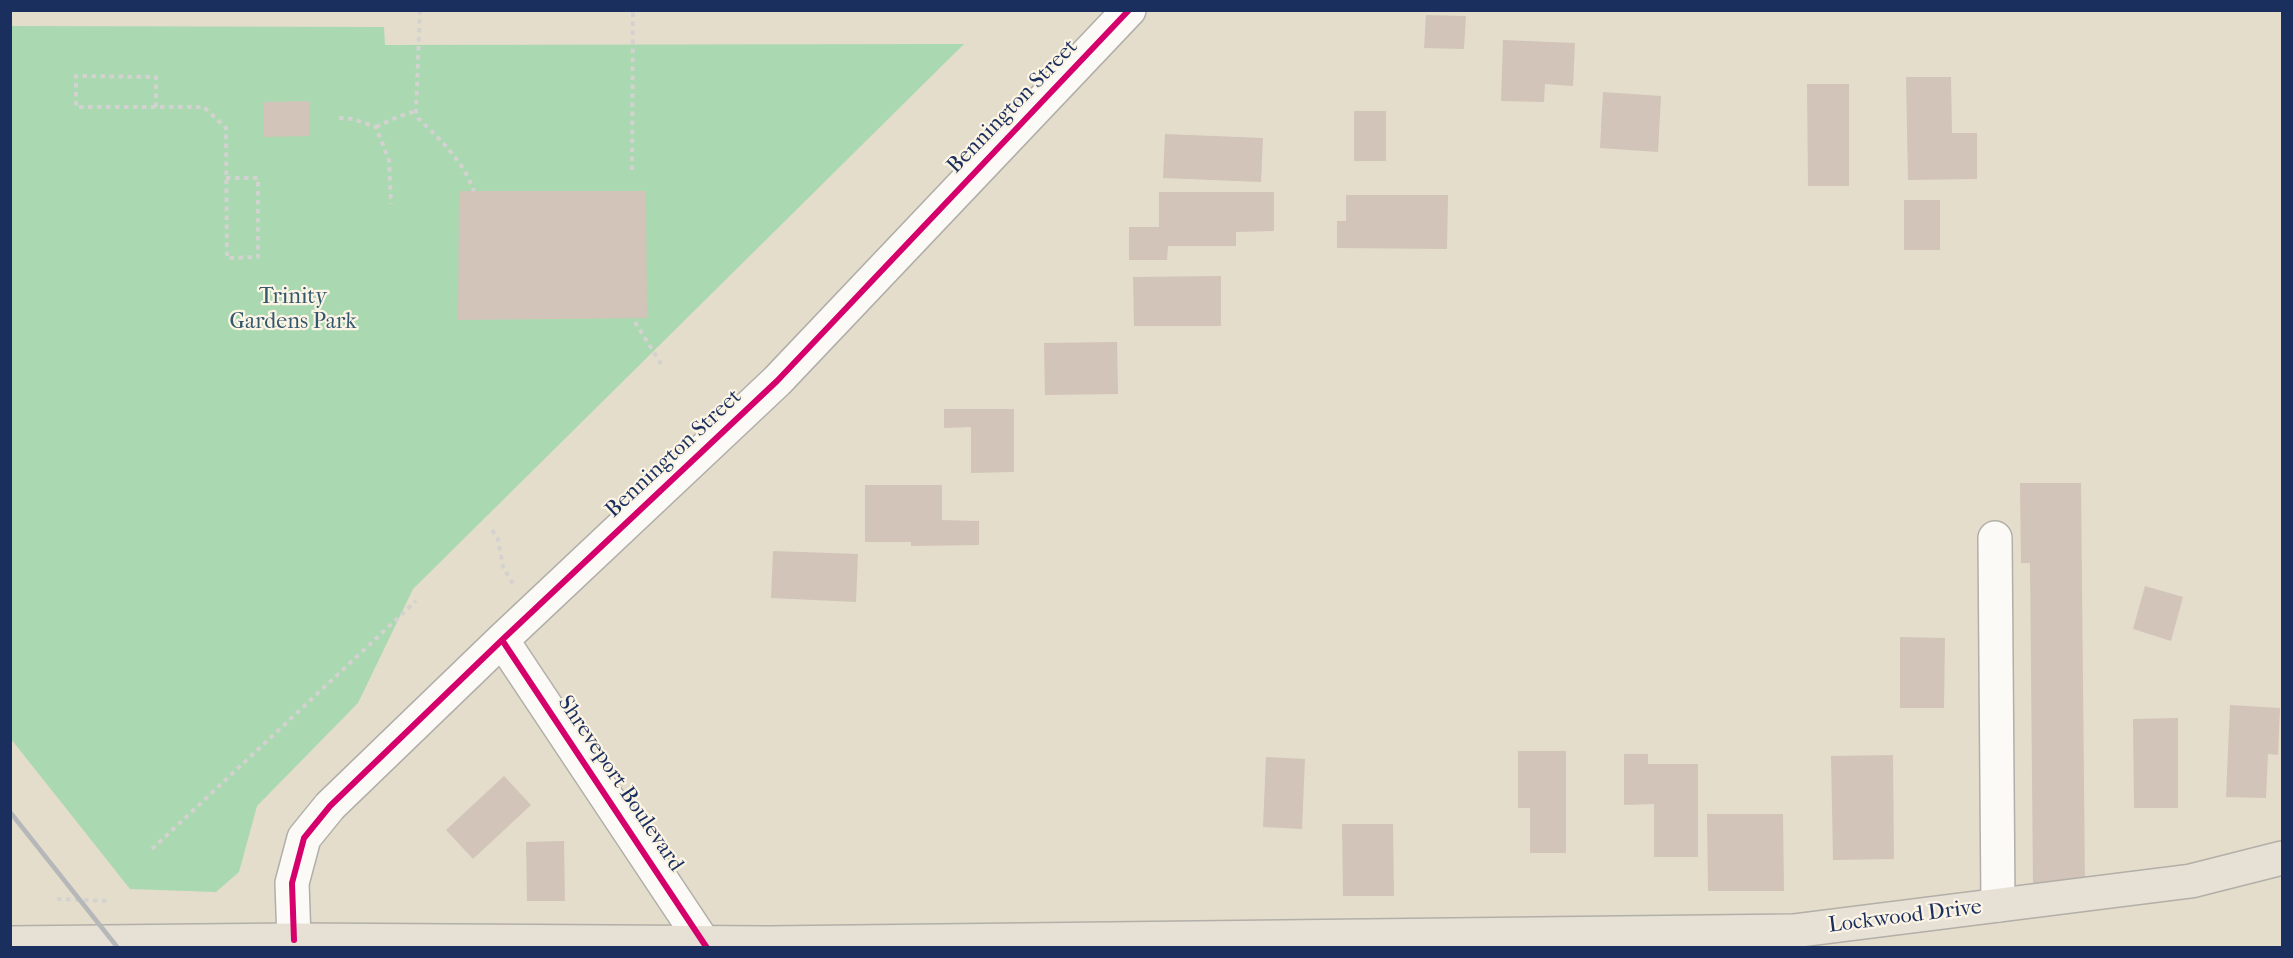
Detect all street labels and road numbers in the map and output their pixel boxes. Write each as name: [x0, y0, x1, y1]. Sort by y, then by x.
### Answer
street label: Bennington Street: [942, 34, 1084, 180]
street label: Bennington Street: [600, 384, 748, 524]
street label: Shreveport Boulevard: [551, 691, 689, 877]
street label: Lockwood Drive: [1827, 895, 1983, 939]

